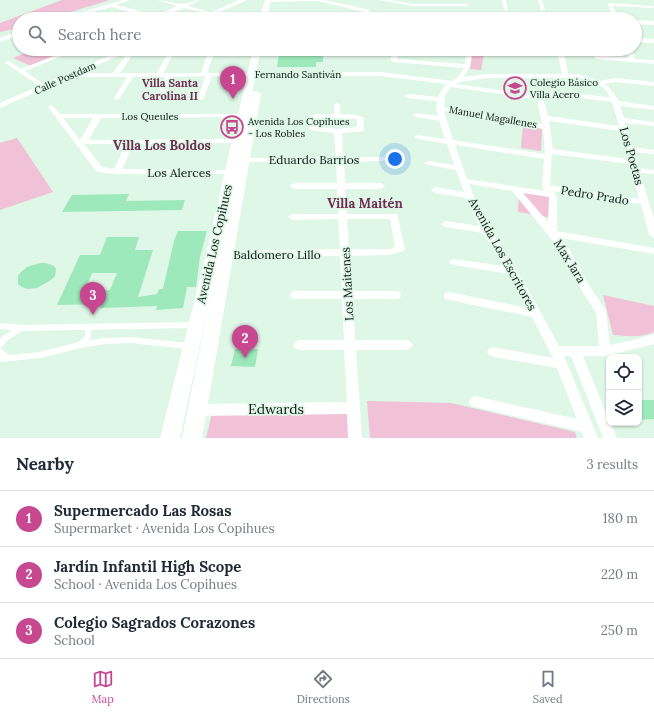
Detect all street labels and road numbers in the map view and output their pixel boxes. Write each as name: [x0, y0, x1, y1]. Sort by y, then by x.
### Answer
street label: Calle Postdam: [32, 59, 98, 97]
street label: Fernando Santiván: [255, 68, 341, 81]
street label: Manuel Magallenes: [448, 103, 538, 131]
street label: Los Queules: [122, 110, 179, 123]
street label: Los Poetas: [617, 125, 648, 187]
street label: Eduardo Barrios: [269, 152, 360, 167]
street label: Los Alerces: [147, 165, 211, 180]
street label: Avenida Los Copihues: [193, 182, 235, 306]
street label: Pedro Prado: [560, 182, 630, 208]
street label: Avenida Los Escritores: [465, 194, 540, 313]
street label: Max Jara: [551, 236, 589, 286]
street label: Los Maitenes: [338, 246, 356, 321]
street label: Baldomero Lillo: [233, 247, 321, 262]
street label: Edwards: [248, 400, 304, 418]

